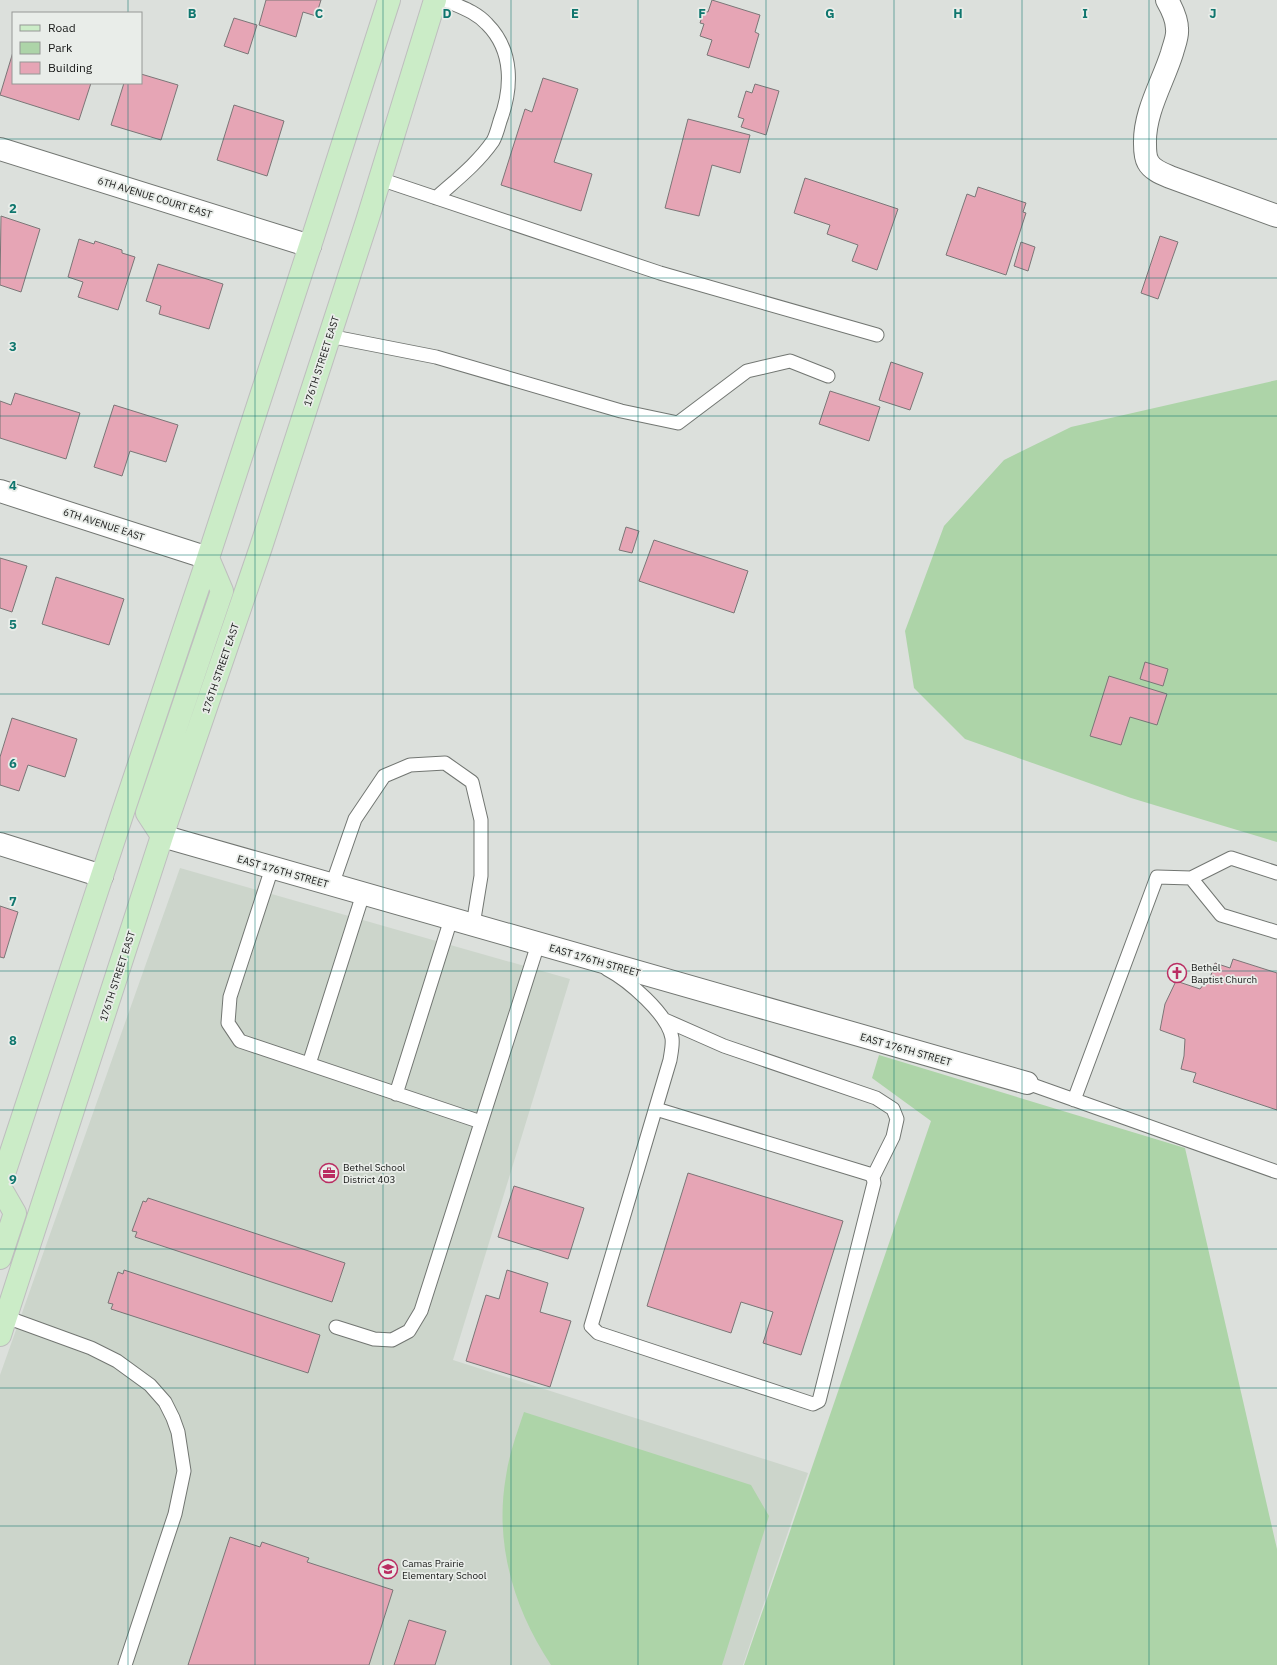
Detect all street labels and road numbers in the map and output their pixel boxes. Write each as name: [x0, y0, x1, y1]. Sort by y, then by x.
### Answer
street label: 6TH AVENUE COURT EAST: [96, 174, 214, 221]
street label: 176TH STREET EAST: [301, 314, 342, 408]
street label: 6TH AVENUE EAST: [62, 505, 146, 544]
street label: 176TH STREET EAST: [199, 621, 242, 715]
street label: EAST 176TH STREET: [236, 852, 330, 891]
street label: 176TH STREET EAST: [97, 929, 138, 1023]
street label: EAST 176TH STREET: [548, 941, 642, 980]
street label: EAST 176TH STREET: [859, 1030, 953, 1069]

